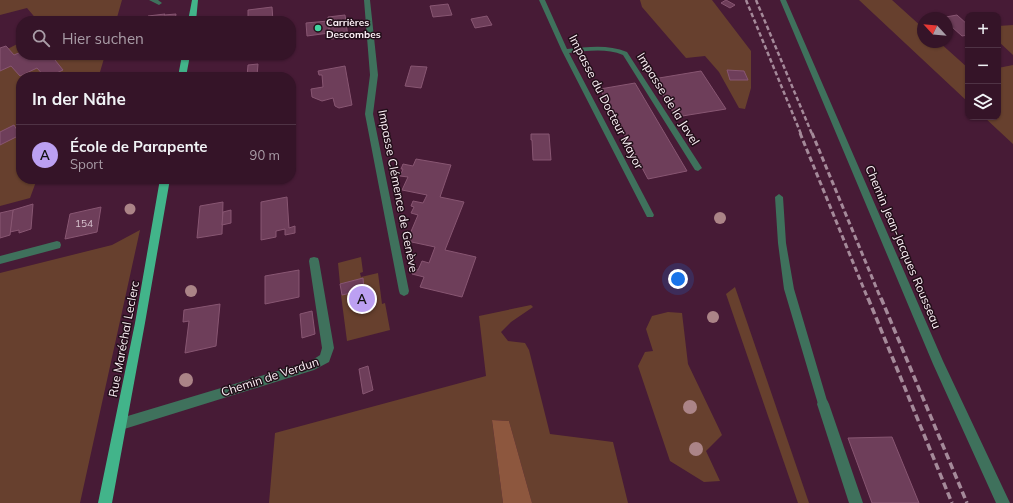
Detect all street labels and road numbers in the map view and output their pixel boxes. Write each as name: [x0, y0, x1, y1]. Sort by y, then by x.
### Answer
street label: Impasse du Docteur Mayor: [566, 32, 647, 172]
street label: Impasse de la Javel: [634, 50, 703, 148]
street label: Impasse Clémence de Genève: [375, 108, 422, 273]
street label: Chemin Jean-Jacques Rousseau: [862, 163, 945, 331]
street label: Rue Maréchal Leclerc: [105, 280, 142, 398]
street label: Chemin de Verdun: [219, 354, 321, 399]

